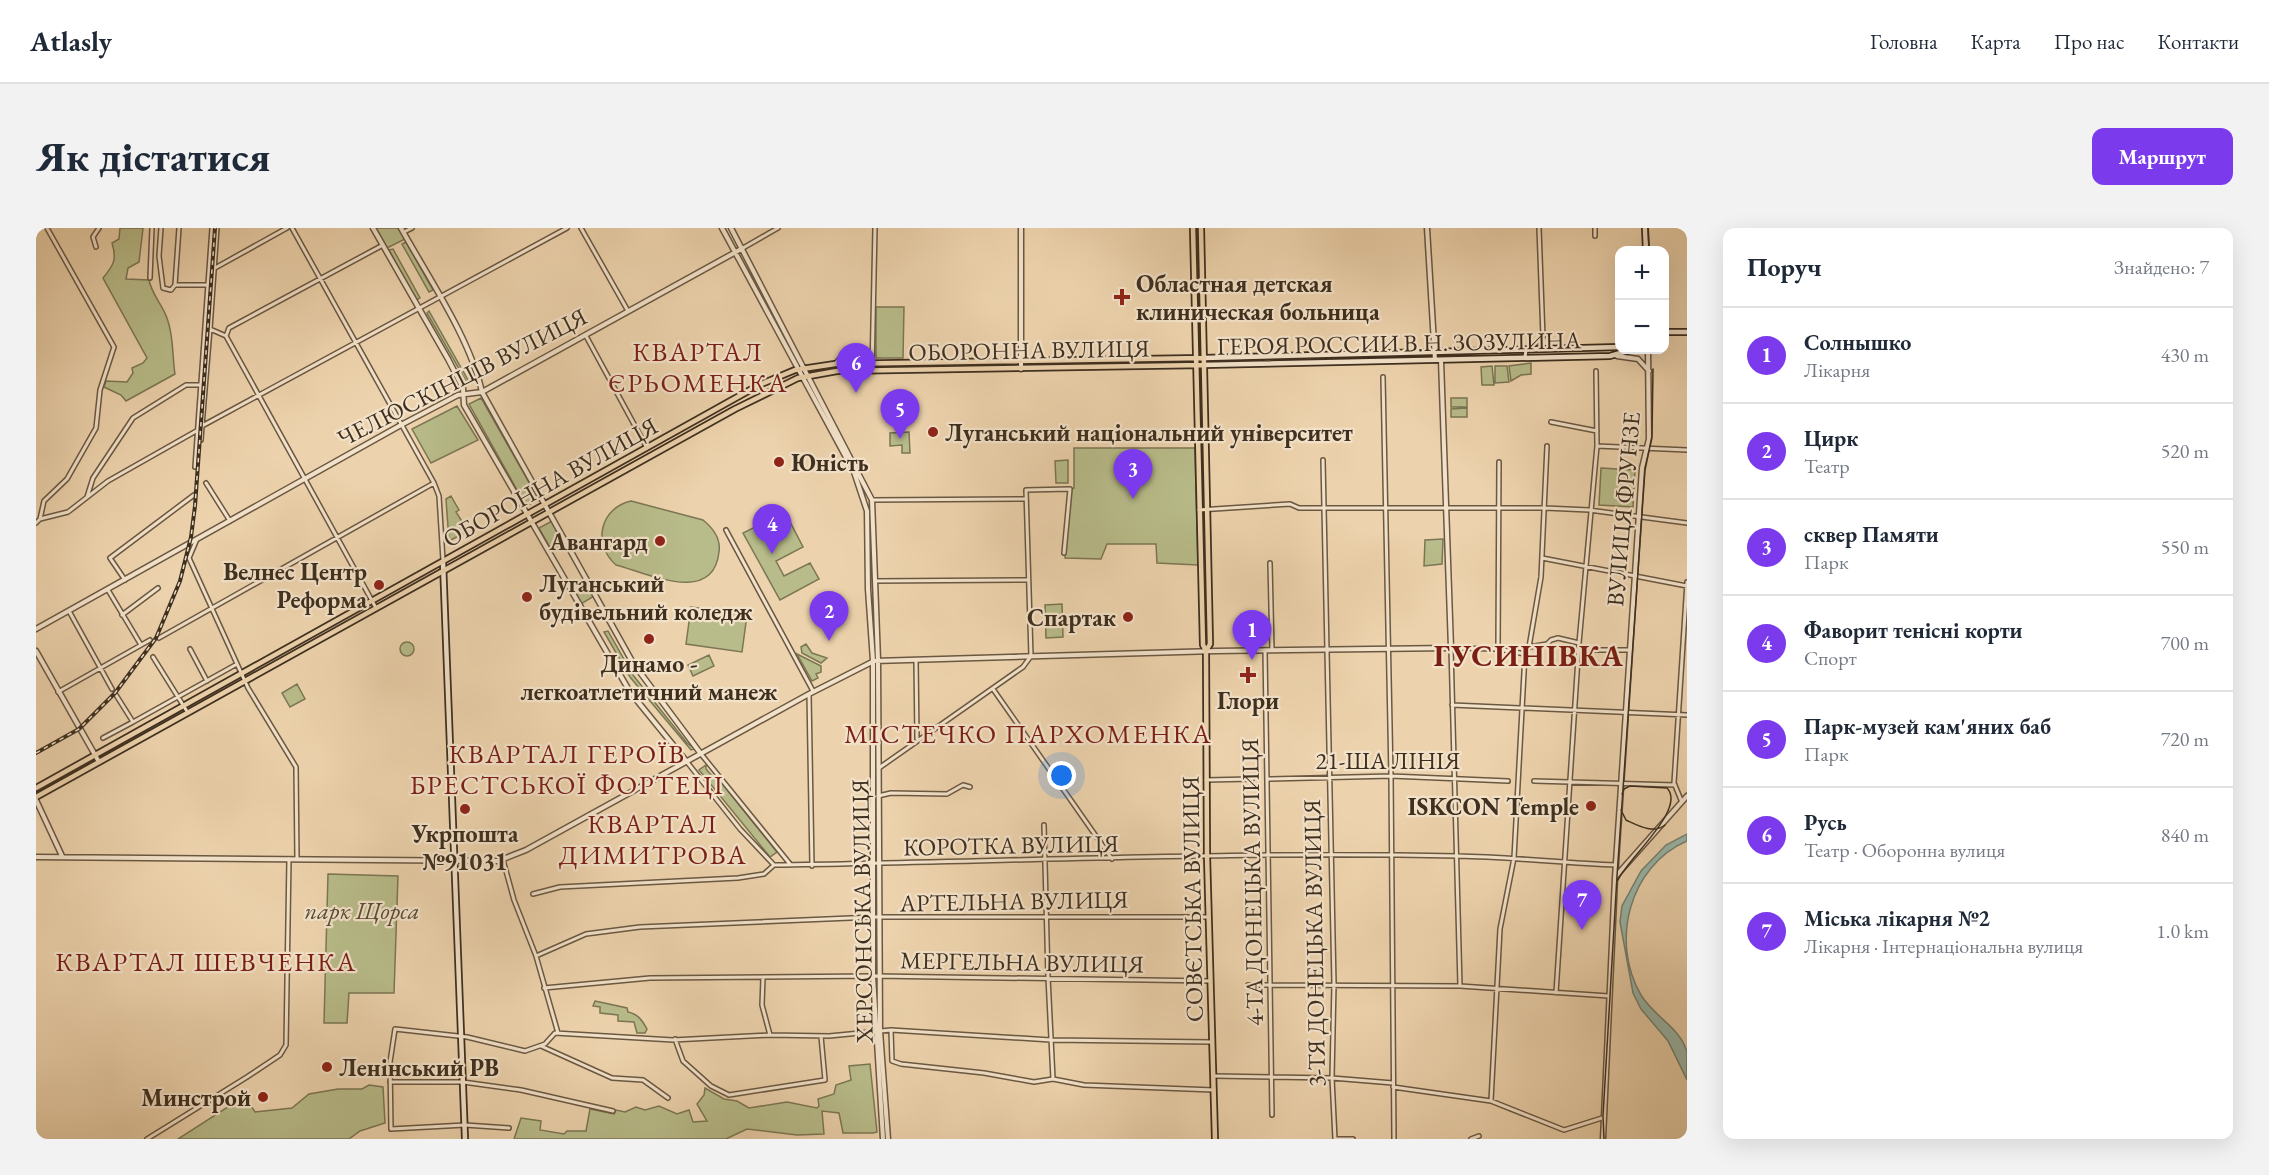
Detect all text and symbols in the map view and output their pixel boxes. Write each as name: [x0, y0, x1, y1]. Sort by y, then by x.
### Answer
text: Atlasly: [30, 23, 112, 59]
text: Головна: [1870, 28, 1938, 55]
text: Карта: [1971, 28, 2021, 55]
text: Про нас: [2054, 28, 2124, 55]
text: Контакти: [2157, 28, 2239, 55]
button: Маршрут: [2092, 128, 2233, 185]
text: Як дістатися: [36, 129, 270, 184]
map controls: [1615, 246, 1669, 354]
button: +: [1615, 246, 1669, 300]
text: Поруч: [1747, 250, 1822, 284]
text: Знайдено: 7: [2114, 254, 2209, 280]
place label: Областная детская клиническая больница: [1136, 268, 1380, 327]
marker: Областная детская клиническая больница: [1113, 288, 1131, 306]
street label: ЧЕЛЮСКІНЦІВ ВУЛИЦЯ: [332, 300, 592, 454]
button: −: [1615, 300, 1669, 354]
street label: ГЕРОЯ РОССИИ В.Н. ЗОЗУЛИНА: [1217, 324, 1582, 362]
text: Солнышко: [1804, 328, 1911, 357]
street label: ОБОРОННА ВУЛИЦЯ: [908, 332, 1150, 368]
district label: КВАРТАЛ ЄРЬОМЕНКА: [608, 334, 788, 400]
text: 1: [1761, 342, 1772, 368]
text: 430 m: [2161, 342, 2209, 368]
pin: 6: [836, 344, 876, 393]
text: Лікарня: [1804, 357, 1870, 383]
pin: 5: [880, 390, 920, 439]
street label: ОБОРОННА ВУЛИЦЯ: [437, 410, 663, 554]
street label: ВУЛИЦЯ ФРУНЗЕ: [1599, 410, 1647, 608]
place label: Луганський національний університет: [945, 417, 1353, 449]
text: Цирк: [1804, 424, 1858, 453]
marker: Луганський національний університет: [926, 425, 940, 439]
text: 2: [1761, 438, 1772, 464]
text: 520 m: [2161, 438, 2209, 464]
place label: Юність: [791, 447, 869, 478]
pin: 3: [1114, 450, 1152, 499]
text: Театр: [1804, 453, 1850, 479]
marker: Юність: [772, 455, 786, 469]
pin: 4: [752, 504, 792, 554]
text: сквер Памяти: [1804, 520, 1939, 549]
place label: Авангард: [549, 526, 648, 557]
marker: Авангард: [653, 534, 667, 548]
text: 3: [1761, 534, 1772, 560]
text: 550 m: [2161, 534, 2209, 560]
text: Парк: [1804, 549, 1848, 575]
place label: Велнес Центр Реформа: [223, 556, 367, 615]
place label: Луганський будівельний коледж: [539, 568, 753, 628]
marker: Велнес Центр Реформа: [372, 578, 386, 592]
marker: Луганський будівельний коледж: [520, 590, 534, 604]
pin: 2: [810, 592, 848, 641]
place label: Спартак: [1027, 602, 1117, 633]
marker: Спартак: [1121, 610, 1135, 624]
pin: 1: [1232, 610, 1272, 660]
text: Фаворит тенісні корти: [1804, 616, 2023, 645]
text: 4: [1761, 630, 1772, 656]
text: 700 m: [2161, 630, 2209, 656]
marker: Динамо - легкоатлетичний манеж: [642, 632, 656, 646]
district label: ГУСИНІВКА: [1434, 636, 1624, 675]
text: Спорт: [1804, 645, 1857, 671]
place label: Динамо - легкоатлетичний манеж: [521, 648, 778, 707]
marker: Глори: [1239, 666, 1257, 684]
place label: Глори: [1217, 685, 1279, 716]
text: Парк-музей кам'яних баб: [1804, 712, 2051, 741]
district label: МІСТЕЧКО ПАРХОМЕНКА: [844, 716, 1212, 751]
text: 5: [1761, 726, 1772, 752]
text: 720 m: [2161, 726, 2209, 752]
district label: КВАРТАЛ ГЕРОЇВ БРЕСТСЬКОЇ ФОРТЕЦІ: [409, 736, 725, 802]
street label: 4-ТА ДОНЕЦЬКА ВУЛИЦЯ: [1234, 738, 1270, 1026]
text: Парк: [1804, 741, 1848, 767]
street label: 21-ША ЛІНІЯ: [1316, 745, 1460, 776]
your location: [1047, 761, 1076, 790]
street label: СОВЄТСЬКА ВУЛИЦЯ: [1174, 775, 1210, 1023]
street label: ХЕРСОНСЬКА ВУЛИЦЯ: [844, 779, 880, 1044]
place label: ISKCON Temple: [1408, 791, 1579, 822]
street label: 3-ТЯ ДОНЕЦЬКА ВУЛИЦЯ: [1296, 799, 1332, 1087]
marker: ISKCON Temple: [1584, 799, 1598, 813]
marker: Укрпошта №91031: [458, 802, 472, 816]
district label: КВАРТАЛ ДИМИТРОВА: [559, 806, 747, 872]
text: Русь: [1804, 808, 1847, 837]
place label: Укрпошта №91031: [411, 818, 519, 877]
text: 6: [1761, 822, 1772, 848]
text: 840 m: [2161, 822, 2209, 848]
street label: КОРОТКА ВУЛИЦЯ: [903, 828, 1119, 862]
text: Театр · Оборонна вулиця: [1804, 837, 2005, 863]
pin: 7: [1562, 880, 1602, 930]
street label: АРТЕЛЬНА ВУЛИЦЯ: [898, 884, 1129, 919]
park label: парк Щорса: [305, 895, 419, 926]
text: Міська лікарня №2: [1804, 904, 1990, 933]
text: 7: [1761, 918, 1772, 944]
text: 1.0 km: [2156, 918, 2209, 944]
text: Лікарня · Інтернаціональна вулиця: [1804, 933, 2083, 959]
district label: КВАРТАЛ ШЕВЧЕНКА: [55, 944, 357, 979]
street label: МЕРГЕЛЬНА ВУЛИЦЯ: [900, 944, 1144, 980]
place label: Ленінський РВ: [339, 1052, 499, 1083]
marker: Ленінський РВ: [320, 1060, 334, 1074]
place label: Минстрой: [141, 1082, 251, 1113]
marker: Минстрой: [256, 1090, 270, 1104]

